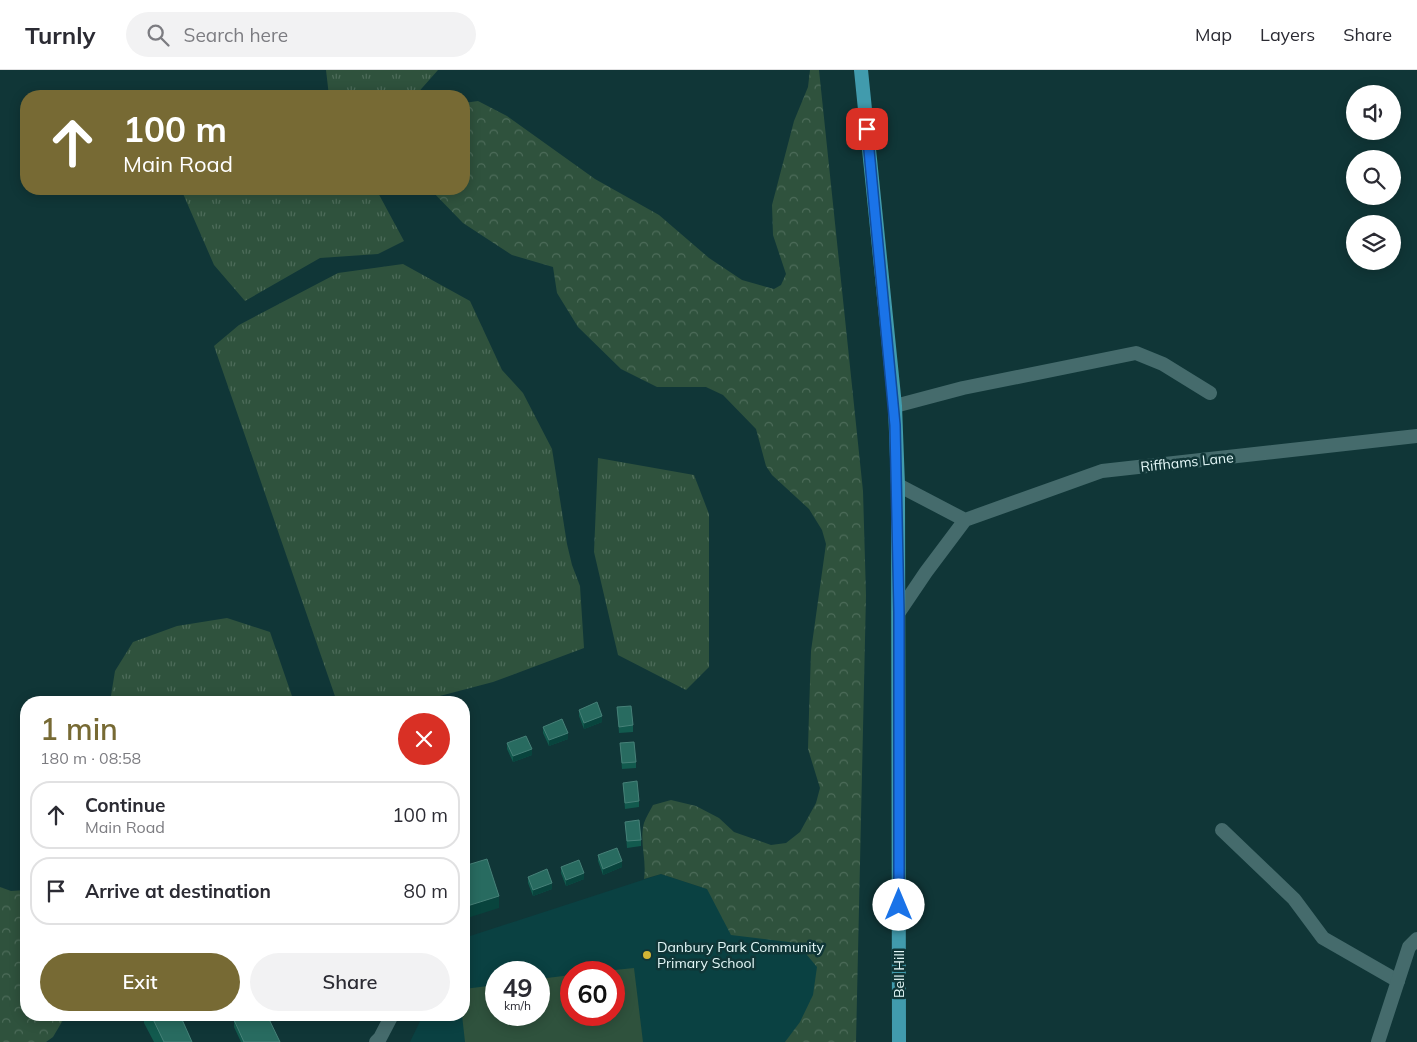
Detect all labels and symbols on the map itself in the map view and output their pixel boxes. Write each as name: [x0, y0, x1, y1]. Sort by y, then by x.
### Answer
pin: [846, 108, 888, 150]
street label: Riffhams Lane: [1140, 448, 1234, 476]
position arrow: [872, 878, 924, 930]
place label: Danbury Park Community Primary School: [657, 938, 825, 972]
marker: Danbury Park Community Primary School: [641, 949, 653, 961]
street label: Bell Hill: [890, 950, 908, 998]
speed limit sign: 60: [560, 961, 625, 1026]

